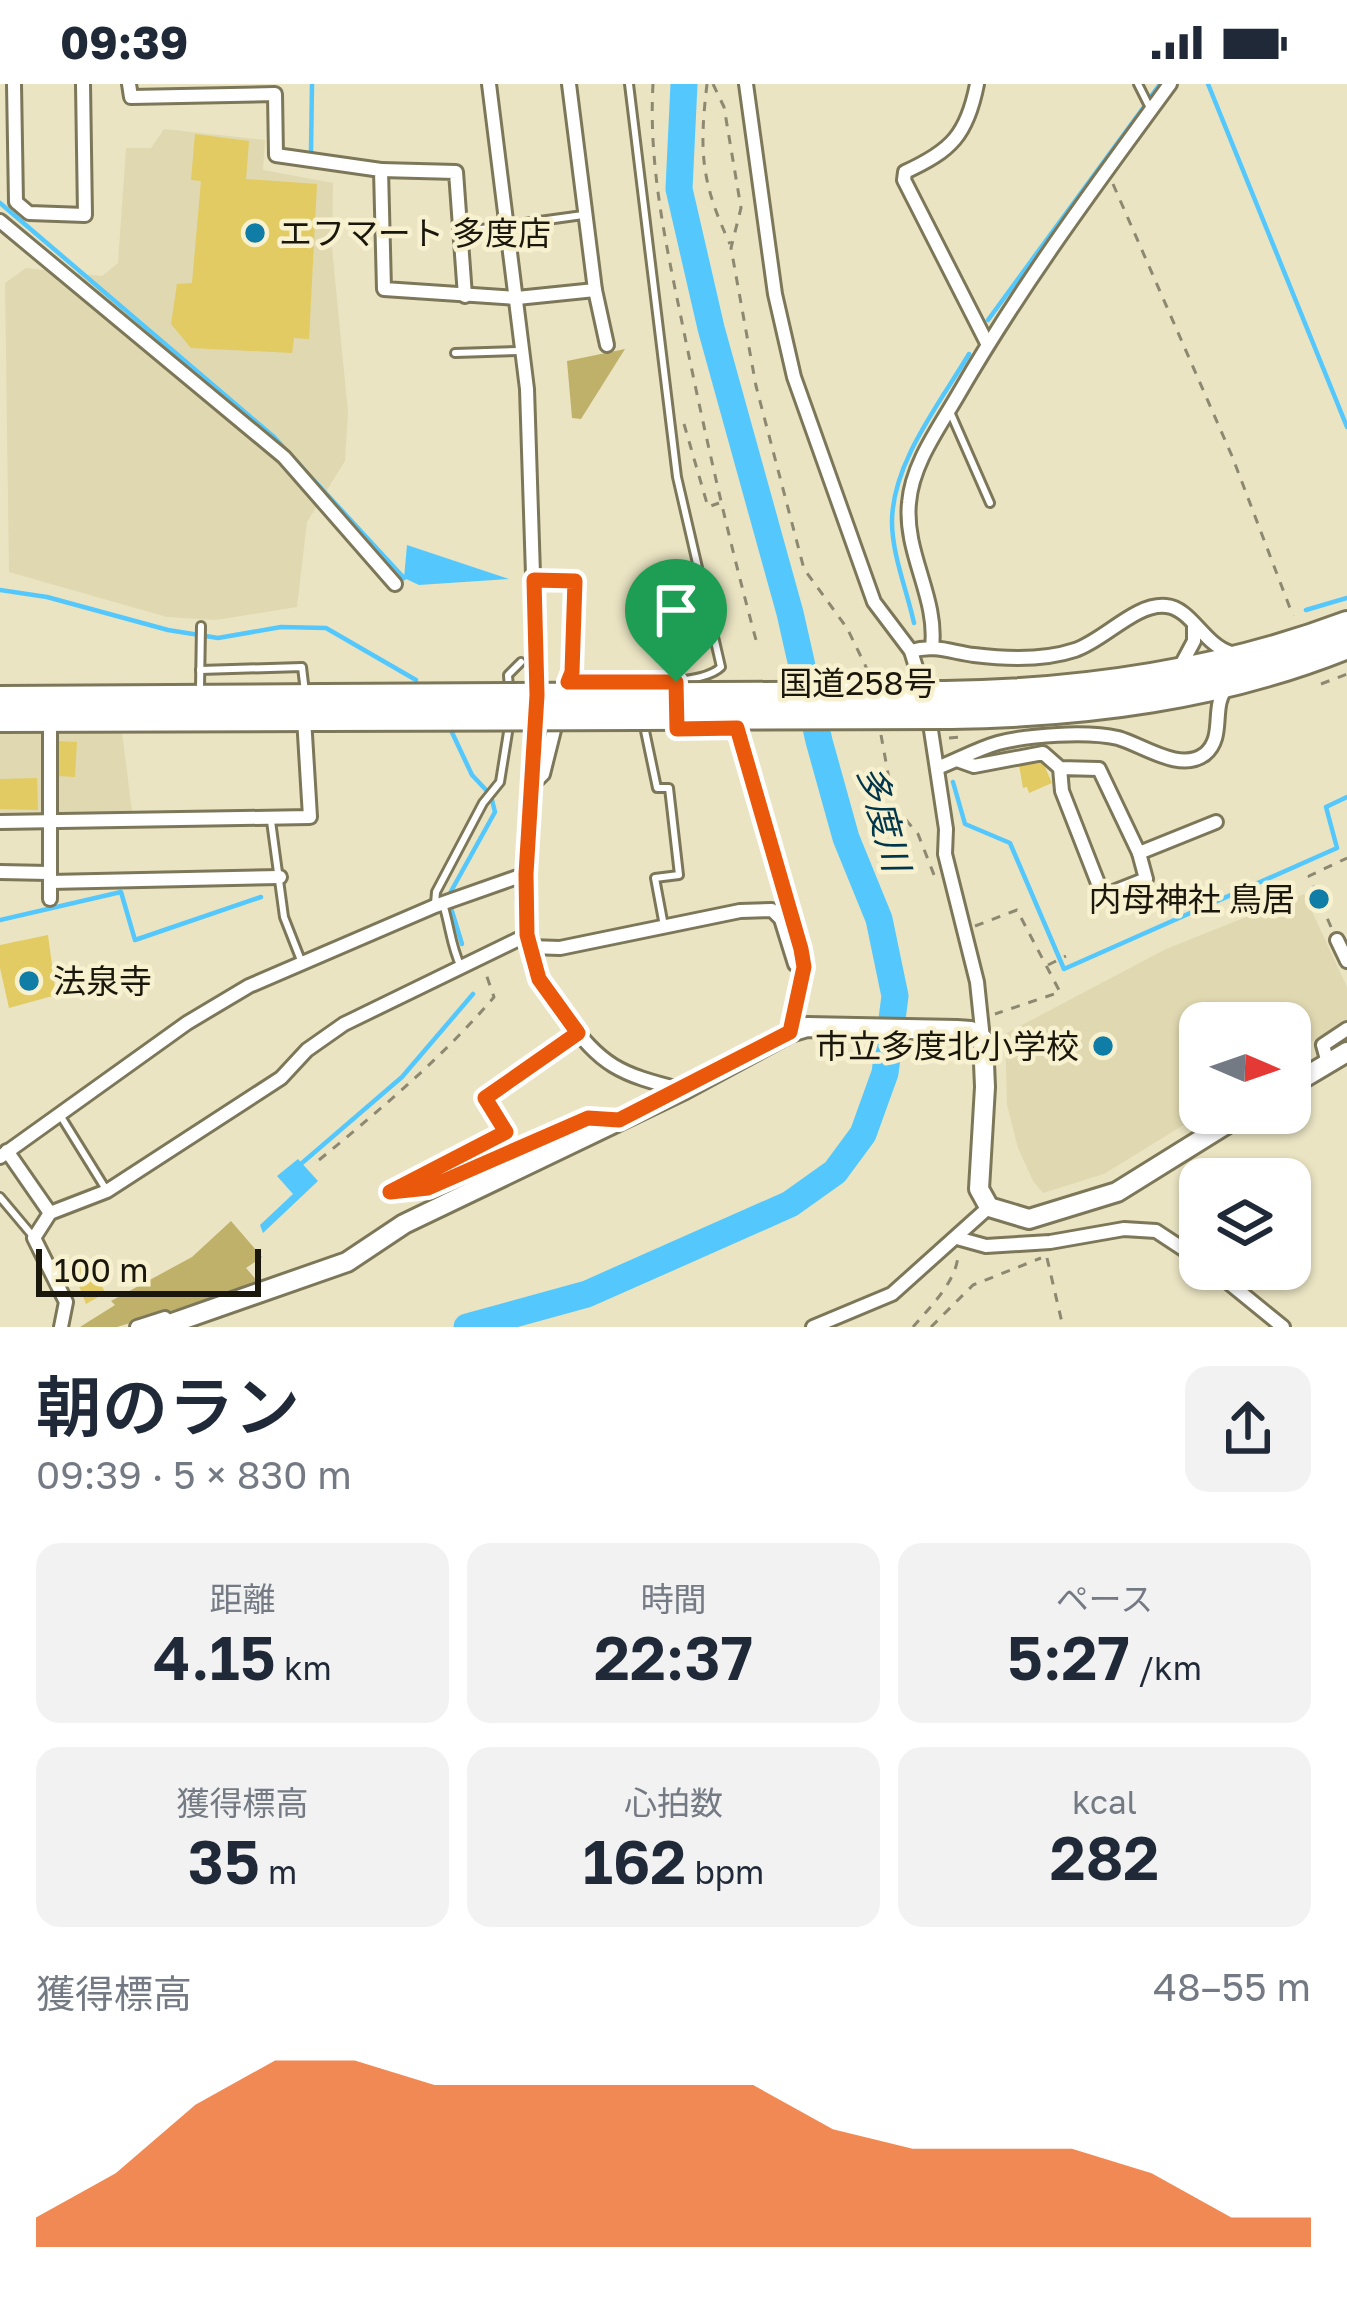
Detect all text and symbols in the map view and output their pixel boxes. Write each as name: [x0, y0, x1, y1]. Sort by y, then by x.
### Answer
text: 09:39: [60, 15, 188, 69]
place label: エフマート 多度店: [279, 213, 551, 252]
marker: エフマート 多度店: [242, 220, 268, 246]
pin: [625, 559, 727, 682]
icon: arrive: [643, 577, 709, 643]
street label: 国道258号: [779, 663, 937, 702]
water label: 多度川: [850, 760, 920, 879]
place label: 内母神社 鳥居: [1089, 879, 1295, 918]
marker: 内母神社 鳥居: [1306, 886, 1332, 912]
place label: 法泉寺: [53, 961, 152, 1000]
marker: 法泉寺: [16, 968, 42, 994]
north arrow: [1179, 1002, 1311, 1134]
map controls: [1179, 1002, 1311, 1290]
place label: 市立多度北小学校: [815, 1026, 1079, 1065]
marker: 市立多度北小学校: [1090, 1033, 1116, 1059]
button: layers: [1179, 1158, 1311, 1290]
scale bar: [36, 1243, 261, 1296]
text: 100 m: [54, 1250, 148, 1289]
text: 朝のラン: [36, 1366, 300, 1446]
button: share: [1185, 1366, 1311, 1492]
text: 09:39 · 5 × 830 m: [36, 1451, 352, 1498]
text: 距離: [210, 1579, 276, 1618]
text: 時間: [641, 1579, 707, 1618]
text: ペース: [1056, 1579, 1153, 1618]
text: 4.15: [153, 1621, 276, 1693]
text: 22:37: [594, 1621, 753, 1693]
text: 5:27: [1007, 1621, 1130, 1693]
text: km: [276, 1648, 332, 1687]
text: /km: [1130, 1648, 1202, 1687]
text: kcal: [1072, 1782, 1137, 1821]
text: 獲得標高: [177, 1783, 309, 1822]
text: 心拍数: [624, 1783, 723, 1822]
text: 282: [1050, 1821, 1159, 1893]
text: 35: [188, 1825, 260, 1897]
text: 162: [583, 1825, 686, 1897]
text: m: [260, 1852, 297, 1891]
text: bpm: [686, 1852, 764, 1891]
text: 48–55 m: [1153, 1963, 1311, 2010]
text: 獲得標高: [36, 1970, 192, 2017]

